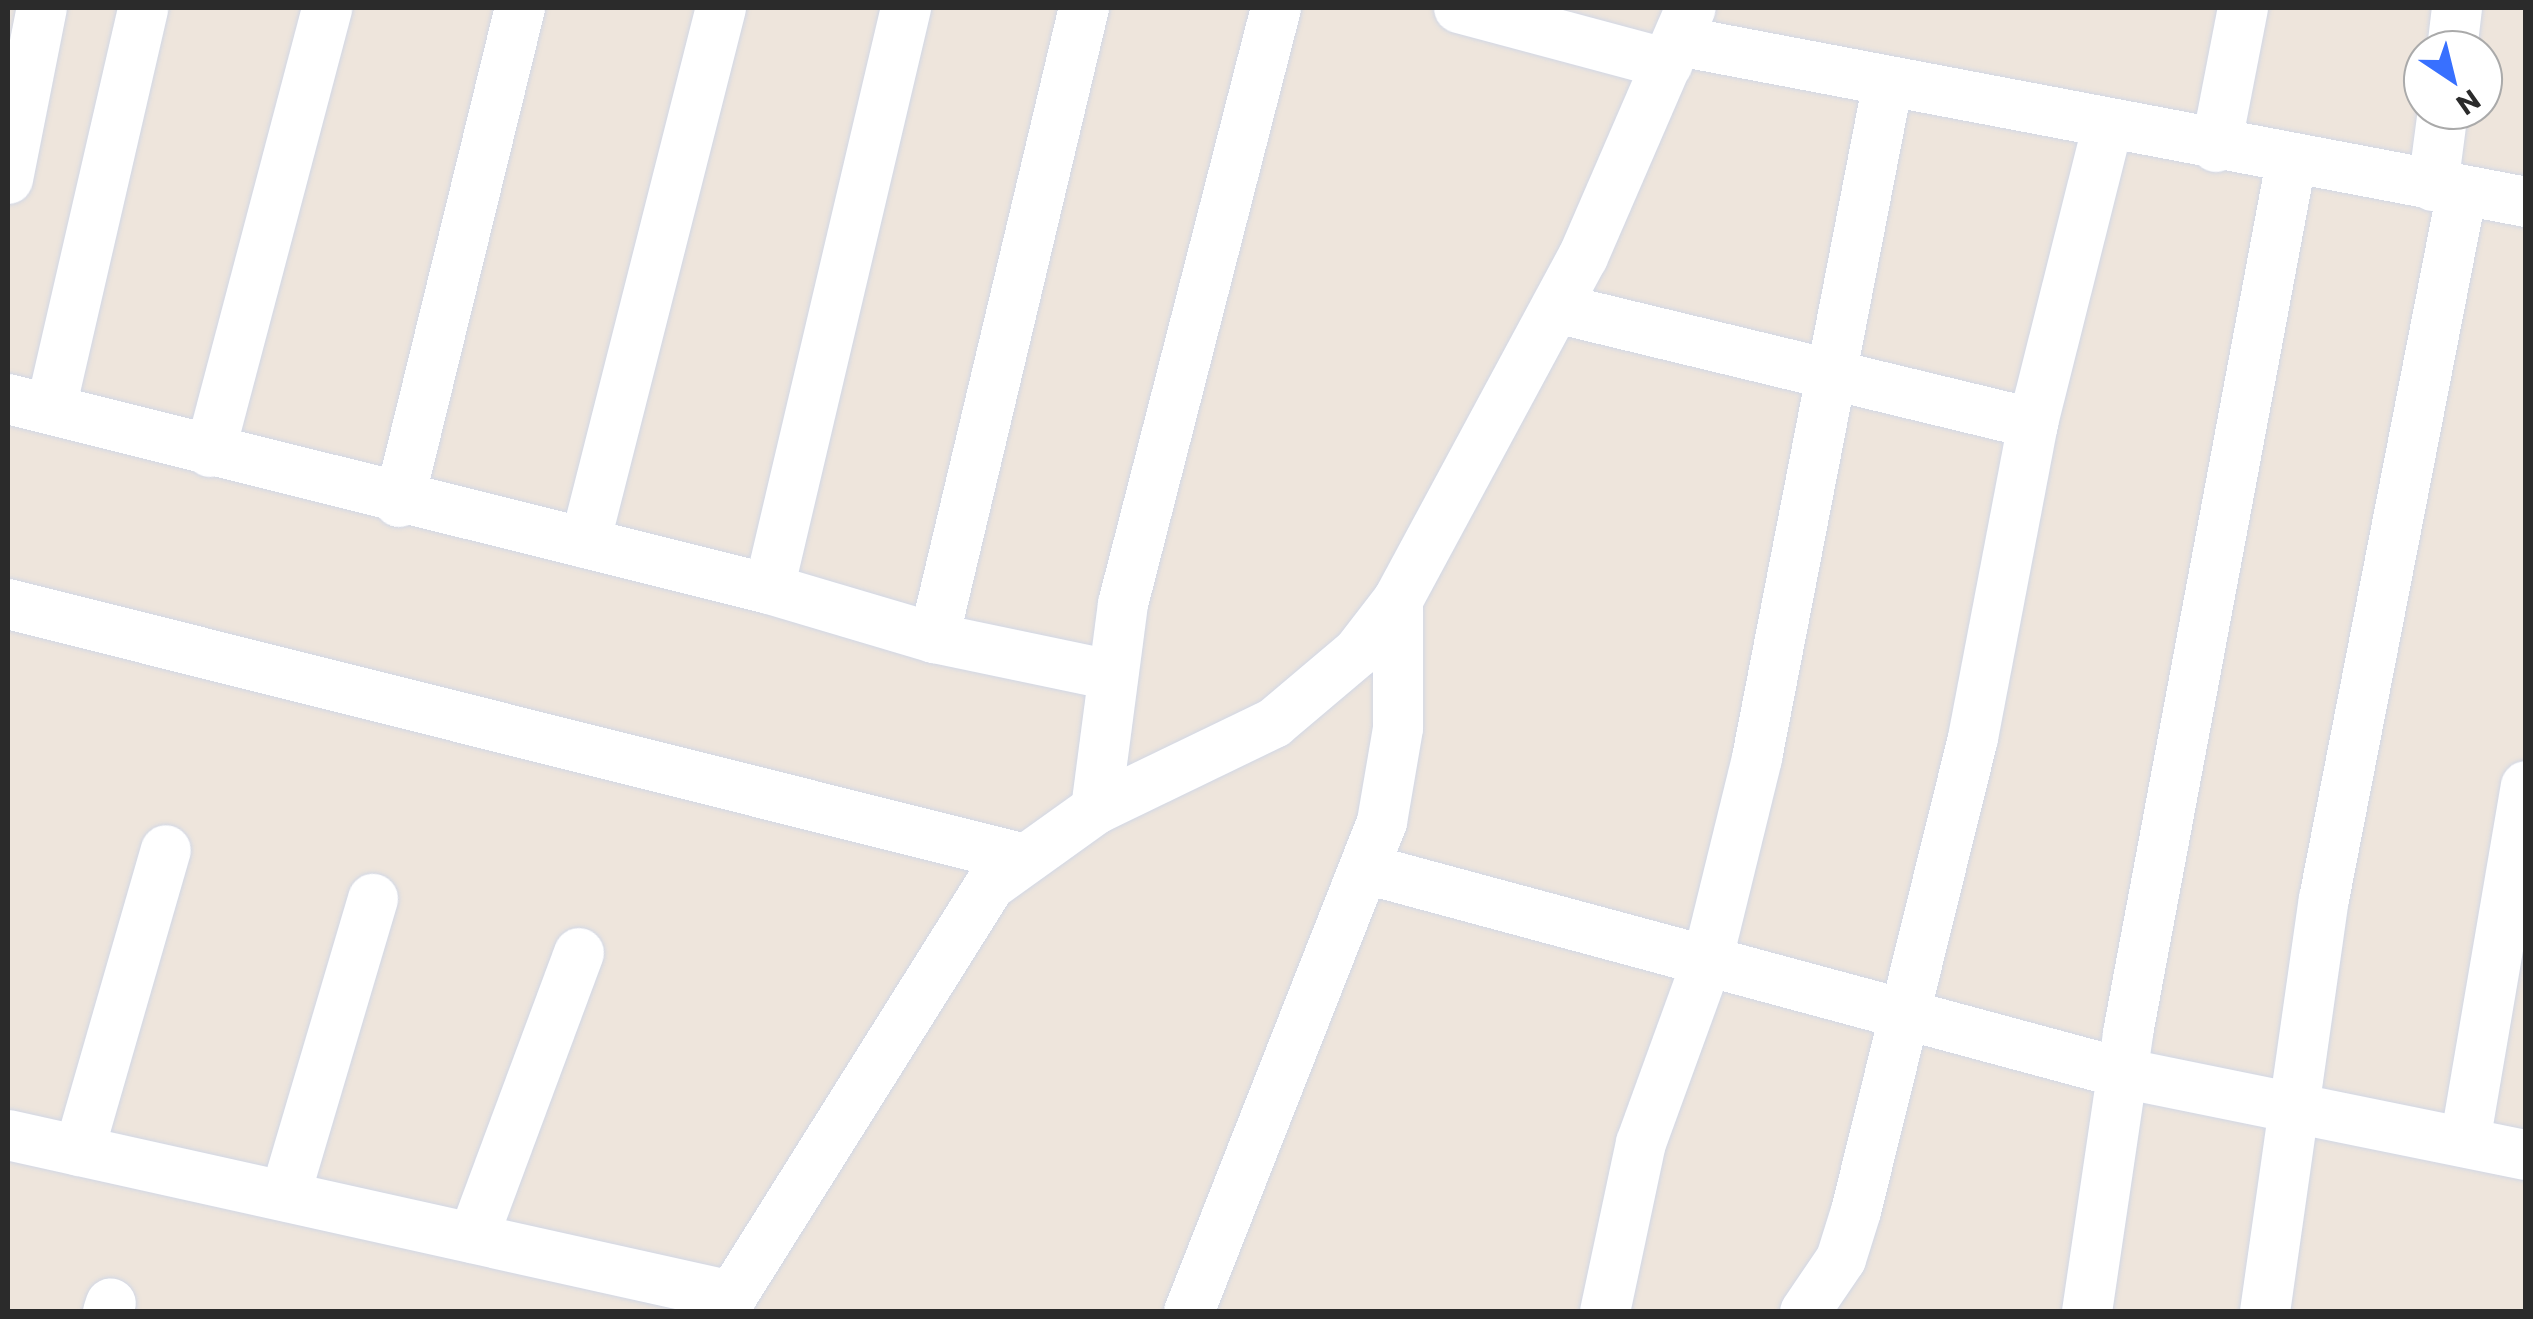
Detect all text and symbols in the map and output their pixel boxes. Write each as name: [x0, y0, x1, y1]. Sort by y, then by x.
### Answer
north arrow: [2403, 30, 2503, 130]
text: N: [2451, 83, 2487, 123]

